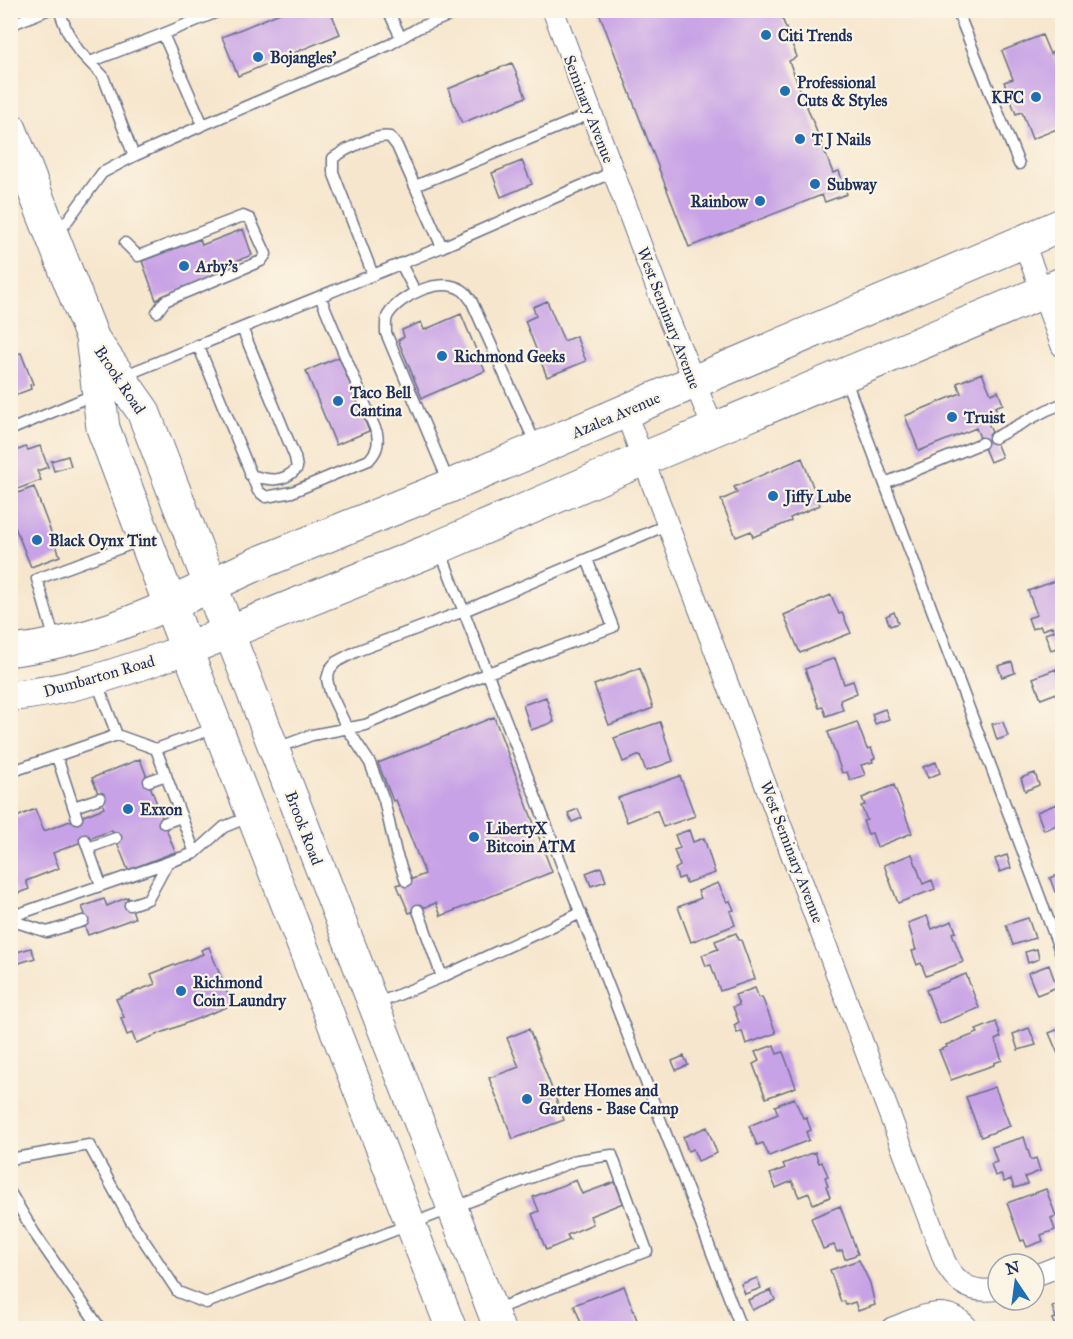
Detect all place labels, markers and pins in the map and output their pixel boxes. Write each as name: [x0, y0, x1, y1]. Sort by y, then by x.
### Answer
place label: Citi Trends: [778, 26, 853, 45]
marker: Citi Trends: [759, 28, 773, 42]
place label: Bojangles': [270, 48, 336, 68]
marker: Bojangles': [251, 50, 265, 64]
place label: Professional Cuts & Styles: [797, 73, 888, 111]
marker: Professional Cuts & Styles: [778, 84, 792, 98]
place label: KFC: [991, 88, 1024, 107]
marker: KFC: [1029, 90, 1043, 104]
place label: T J Nails: [811, 130, 871, 150]
marker: T J Nails: [793, 132, 807, 146]
place label: Subway: [827, 175, 878, 195]
marker: Subway: [808, 177, 822, 191]
place label: Rainbow: [691, 192, 749, 211]
marker: Rainbow: [753, 194, 767, 208]
place label: Arby's: [195, 257, 238, 277]
marker: Arby's: [177, 259, 191, 273]
place label: Richmond Geeks: [454, 347, 565, 366]
marker: Richmond Geeks: [435, 349, 449, 363]
place label: Taco Bell Cantina: [349, 383, 412, 420]
marker: Taco Bell Cantina: [331, 394, 345, 408]
place label: Truist: [963, 408, 1005, 427]
marker: Truist: [945, 410, 959, 424]
place label: Jiffy Lube: [783, 487, 851, 507]
marker: Jiffy Lube: [766, 489, 780, 503]
place label: Black Oynx Tint: [49, 531, 157, 551]
marker: Black Oynx Tint: [30, 533, 44, 547]
place label: Exxon: [140, 800, 183, 819]
marker: Exxon: [121, 802, 135, 816]
place label: LibertyX Bitcoin ATM: [486, 819, 576, 856]
marker: LibertyX Bitcoin ATM: [467, 830, 481, 844]
place label: Richmond Coin Laundry: [193, 973, 287, 1011]
marker: Richmond Coin Laundry: [174, 984, 188, 998]
place label: Better Homes and Gardens - Base Camp: [539, 1081, 678, 1119]
marker: Better Homes and Gardens - Base Camp: [520, 1092, 534, 1106]

